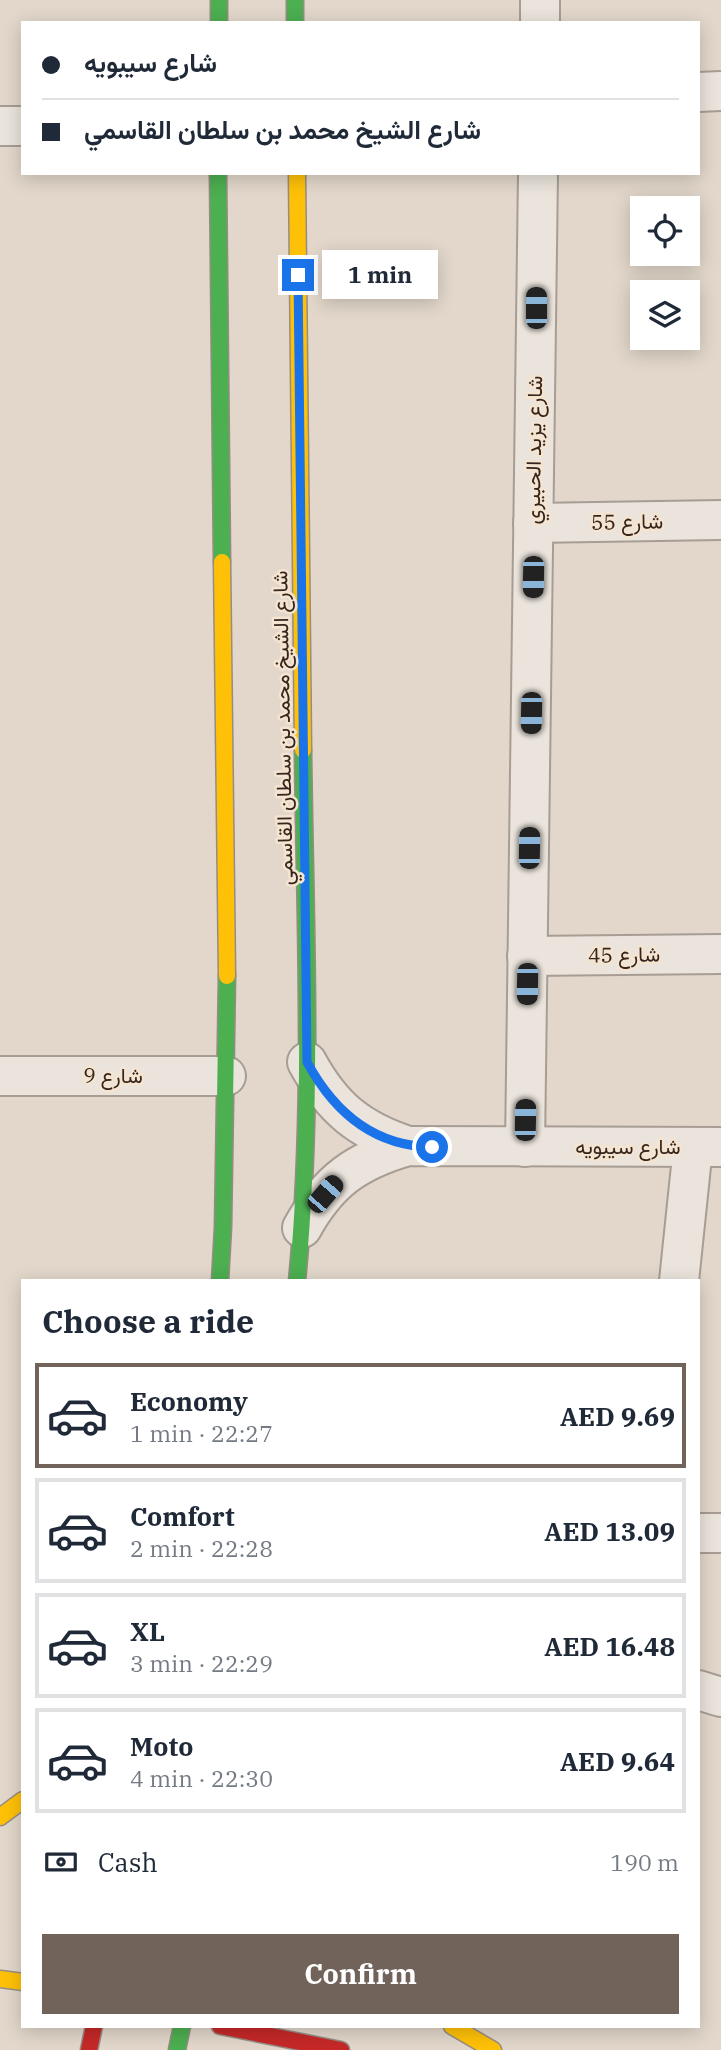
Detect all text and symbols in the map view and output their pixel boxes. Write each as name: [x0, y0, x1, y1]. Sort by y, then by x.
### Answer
text: شارع سيبويه: [84, 45, 217, 79]
text: شارع الشيخ محمد بن سلطان القاسمي: [84, 112, 481, 146]
map controls: [630, 196, 700, 350]
button: locate: [630, 196, 700, 266]
callout: 1 min: [322, 250, 438, 300]
route end: [282, 259, 314, 291]
text: 1 min: [348, 259, 412, 289]
button: layers: [630, 280, 700, 350]
car: [526, 287, 547, 329]
street label: شارع يزيد الحبيري: [518, 375, 552, 525]
street label: شارع 55: [591, 506, 663, 537]
car: [523, 556, 544, 598]
street label: شارع الشيخ محمد بن سلطان القاسمي: [265, 570, 303, 886]
car: [521, 692, 542, 734]
car: [519, 827, 540, 869]
street label: شارع 45: [588, 939, 660, 970]
car: [517, 963, 538, 1005]
street label: شارع 9: [83, 1061, 143, 1090]
car: [515, 1099, 536, 1141]
route start: [416, 1131, 448, 1163]
street label: شارع سيبويه: [575, 1132, 681, 1161]
car: [304, 1171, 347, 1217]
text: Choose a ride: [42, 1300, 254, 1342]
icon: car: [46, 1384, 109, 1447]
text: Economy: [130, 1384, 248, 1418]
text: AED 9.69: [560, 1399, 675, 1433]
text: 1 min · 22:27: [130, 1418, 273, 1448]
icon: car: [46, 1499, 109, 1562]
text: Comfort: [130, 1499, 235, 1533]
text: AED 13.09: [544, 1514, 675, 1548]
text: 2 min · 22:28: [130, 1533, 273, 1563]
icon: car: [46, 1614, 109, 1677]
text: XL: [130, 1614, 165, 1648]
text: AED 16.48: [544, 1629, 675, 1663]
text: 3 min · 22:29: [130, 1648, 273, 1678]
icon: car: [46, 1729, 109, 1792]
text: Moto: [130, 1729, 193, 1763]
text: AED 9.64: [560, 1744, 675, 1778]
text: 4 min · 22:30: [130, 1763, 273, 1793]
icon: cash: [42, 1843, 80, 1881]
text: Cash: [98, 1845, 158, 1879]
text: 190 m: [610, 1847, 679, 1877]
button: Confirm: [42, 1934, 679, 2014]

